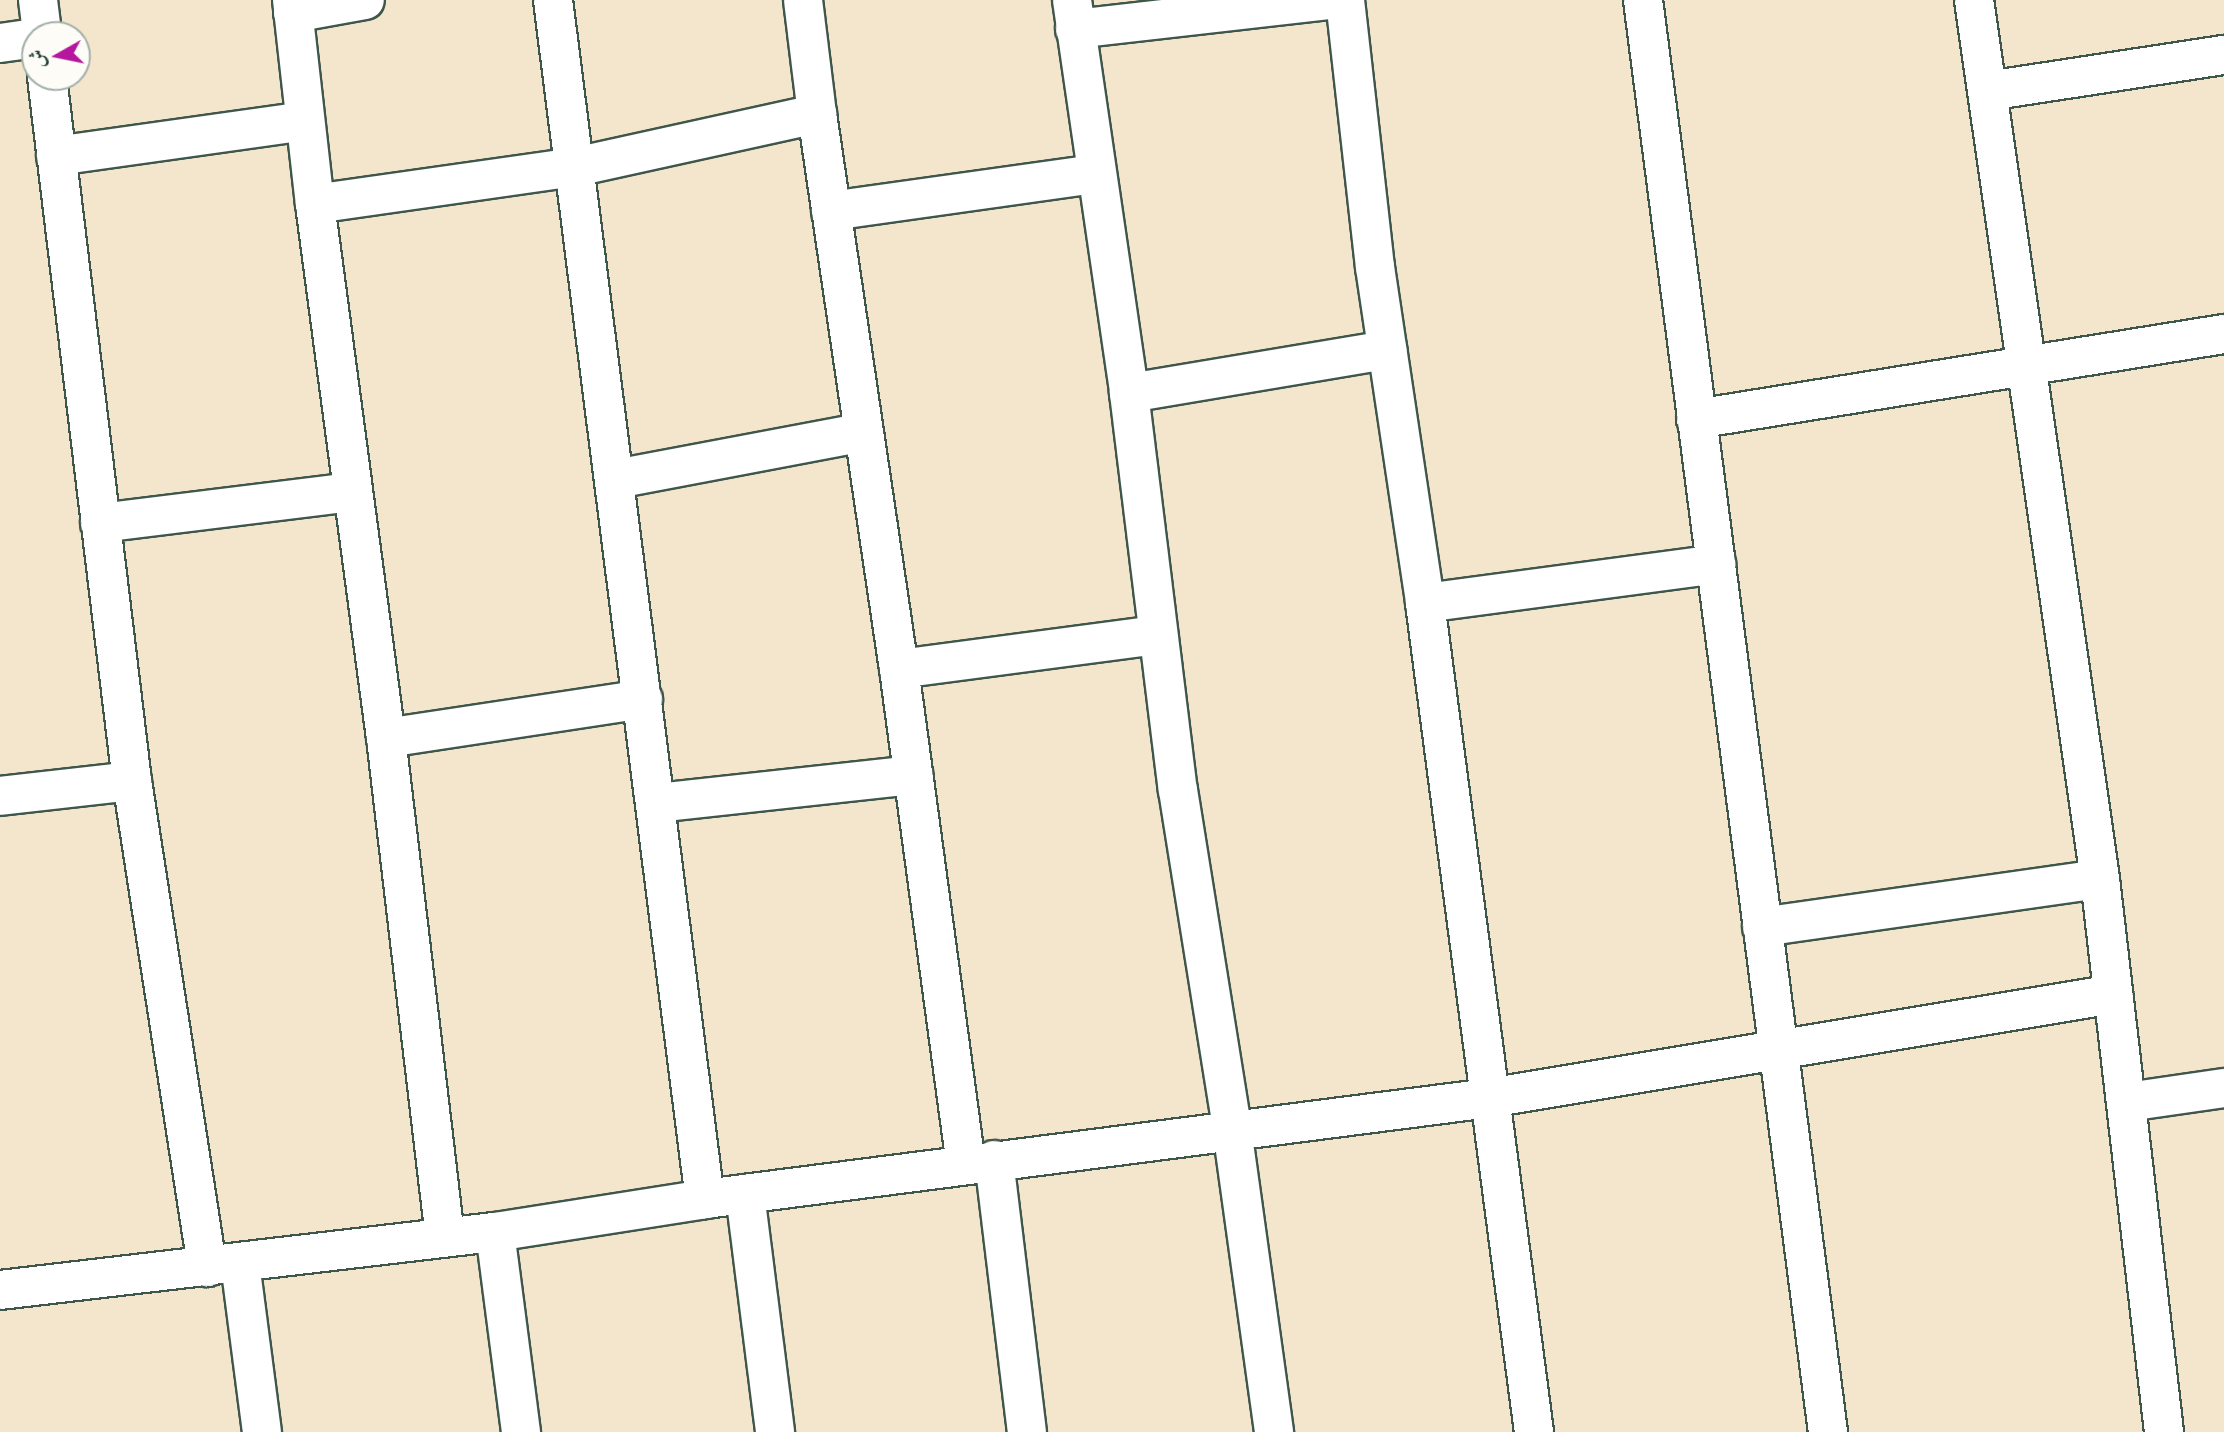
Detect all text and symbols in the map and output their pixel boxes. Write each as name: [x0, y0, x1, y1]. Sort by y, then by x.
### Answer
north arrow: [21, 21, 91, 91]
text: ش: [24, 48, 50, 70]

